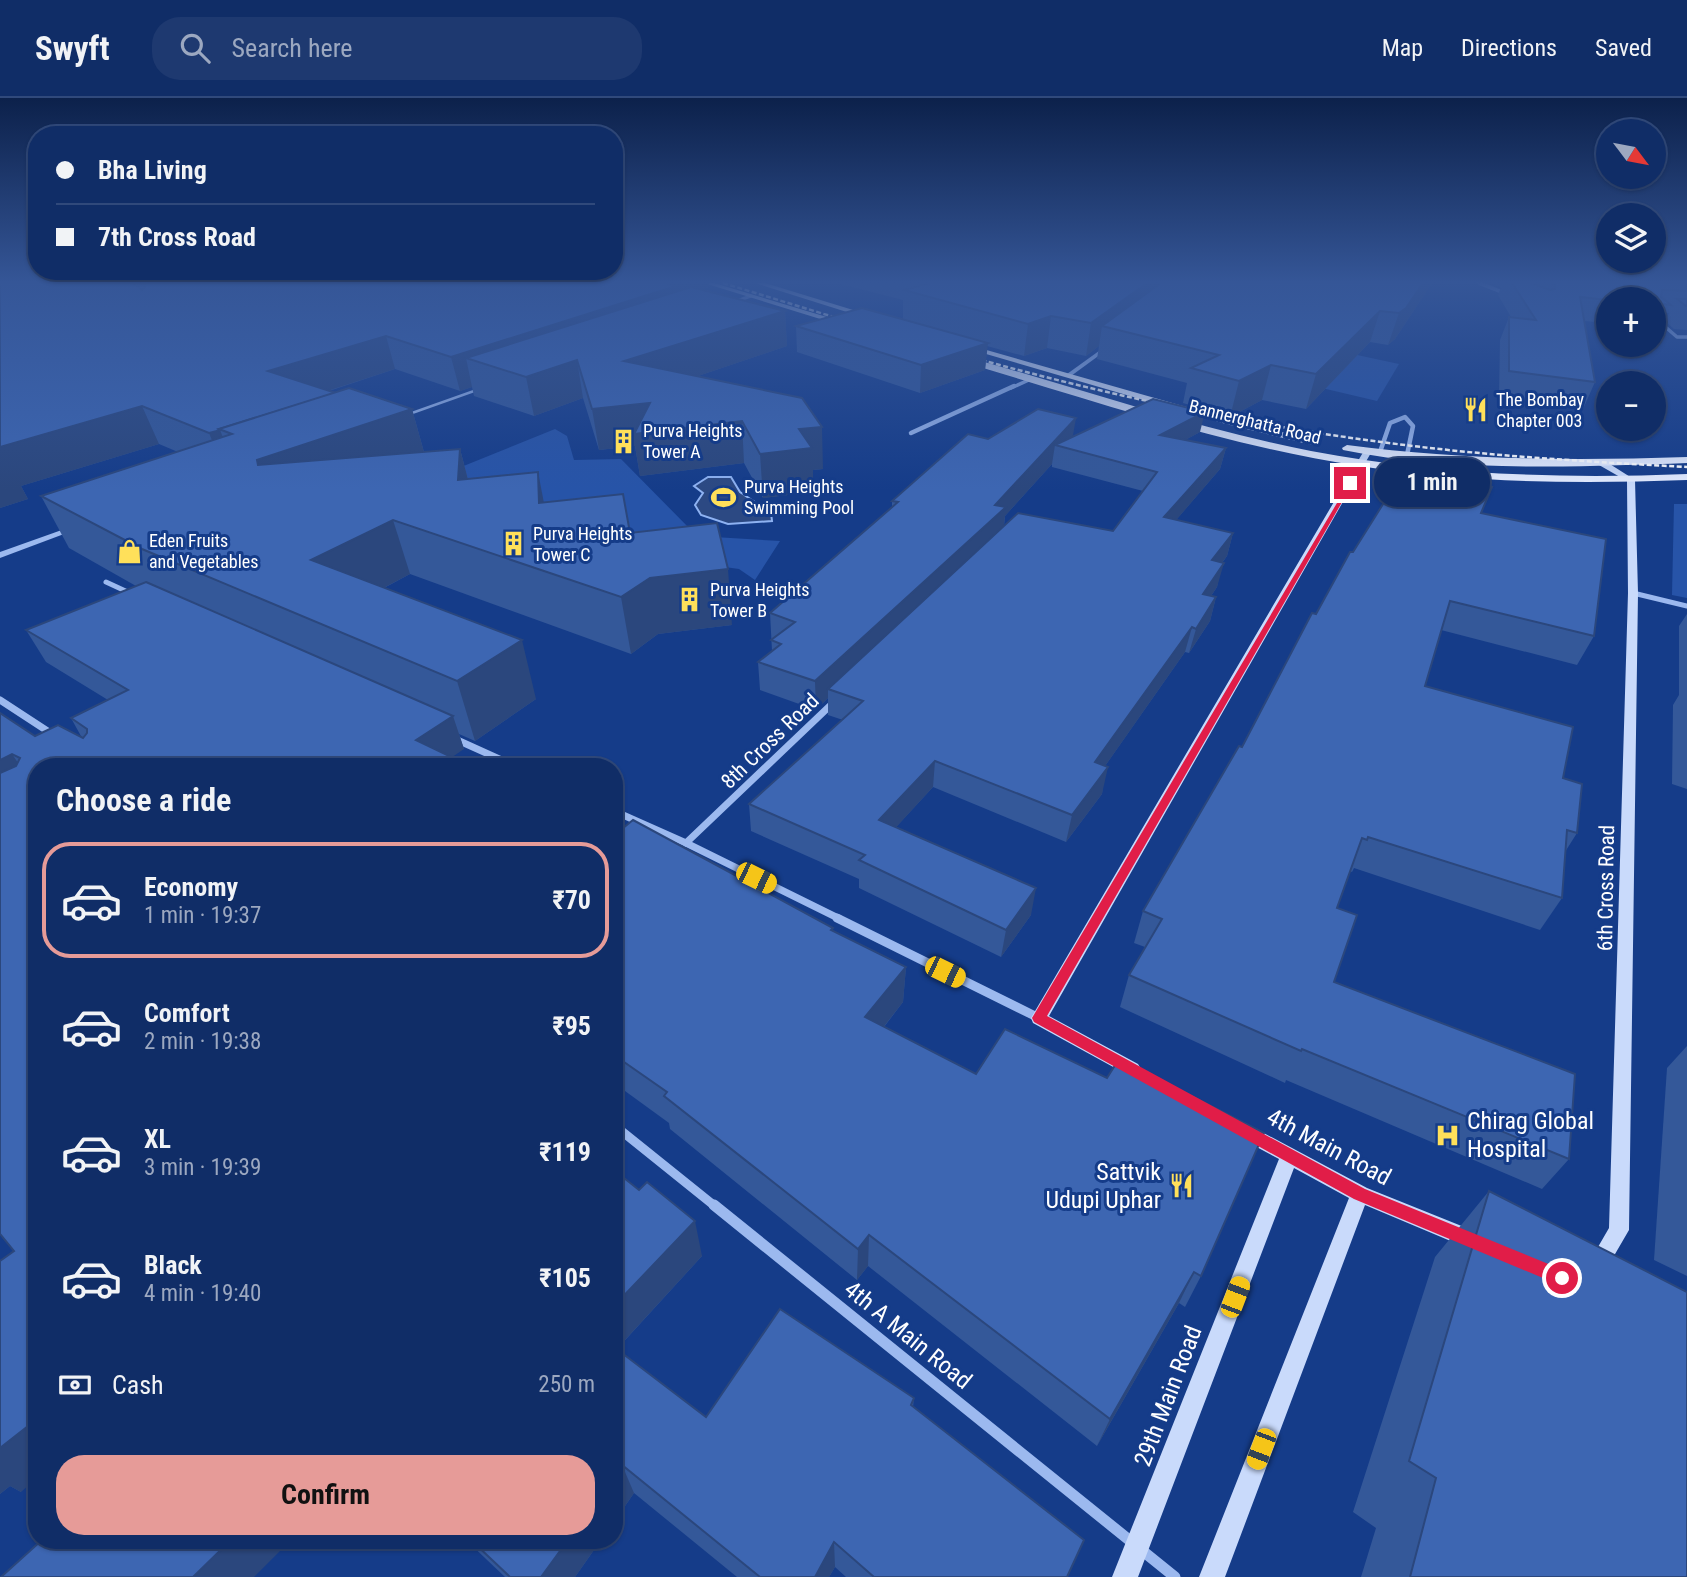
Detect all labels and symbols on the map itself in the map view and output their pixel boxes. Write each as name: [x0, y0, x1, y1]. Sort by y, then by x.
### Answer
north arrow: [1596, 119, 1666, 189]
place label: The Bombay Chapter 003: [1496, 389, 1584, 431]
street label: Bannerghatta Road: [1187, 395, 1323, 448]
restaurant icon: The Bombay Chapter 003: [1462, 396, 1490, 424]
place label: Purva Heights Tower A: [643, 420, 742, 462]
building icon: Purva Heights Tower A: [609, 427, 637, 455]
callout: 1 min: [1374, 458, 1490, 508]
route end: [1334, 467, 1366, 499]
place label: Purva Heights Swimming Pool: [744, 476, 854, 518]
sports icon: Purva Heights Swimming Pool: [710, 483, 738, 511]
place label: Purva Heights Tower C: [533, 523, 632, 565]
place label: Eden Fruits and Vegetables: [149, 530, 258, 572]
building icon: Purva Heights Tower C: [499, 530, 527, 558]
shop icon: Eden Fruits and Vegetables: [115, 537, 143, 565]
place label: Purva Heights Tower B: [710, 579, 809, 621]
building icon: Purva Heights Tower B: [676, 586, 704, 614]
street label: 8th Cross Road: [716, 688, 824, 794]
street label: 6th Cross Road: [1593, 825, 1619, 951]
car: [733, 859, 780, 897]
car: [922, 953, 969, 991]
street label: 4th Main Road: [1262, 1103, 1396, 1191]
place label: Chirag Global Hospital: [1467, 1107, 1594, 1163]
hospital icon: Chirag Global Hospital: [1433, 1121, 1461, 1149]
place label: Sattvik Udupi Uphar: [1045, 1158, 1161, 1214]
restaurant icon: Sattvik Udupi Uphar: [1167, 1172, 1195, 1200]
route start: [1546, 1262, 1578, 1294]
car: [1218, 1274, 1253, 1320]
street label: 4th A Main Road: [839, 1275, 977, 1395]
street label: 29th Main Road: [1128, 1322, 1208, 1470]
car: [1244, 1426, 1279, 1472]

